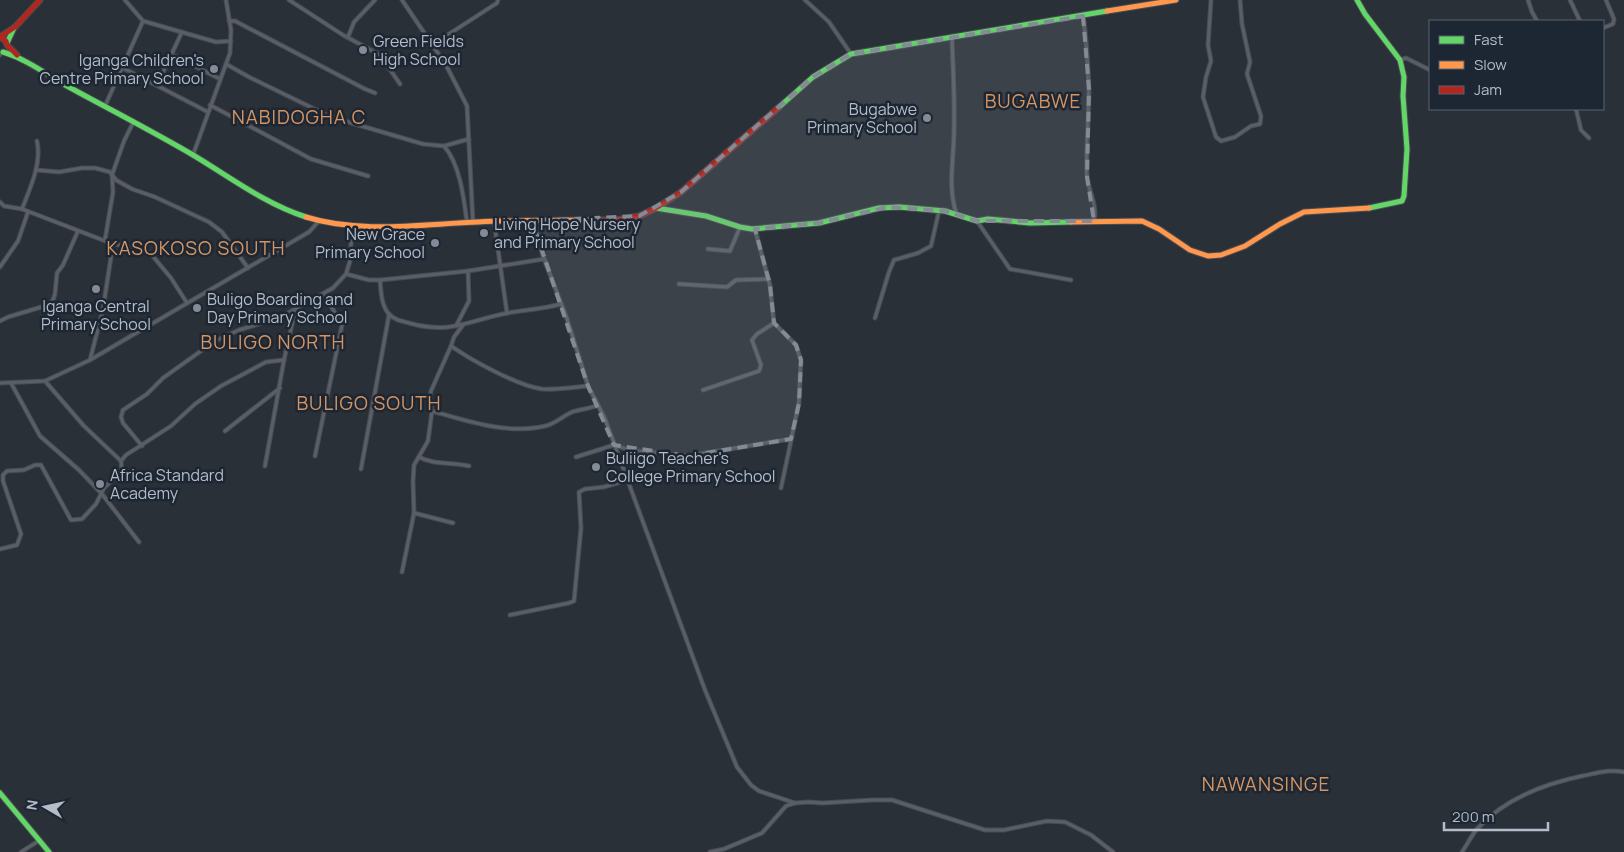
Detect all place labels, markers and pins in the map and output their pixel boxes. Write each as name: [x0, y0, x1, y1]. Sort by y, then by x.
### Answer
place label: Green Fields High School: [373, 30, 464, 70]
marker: Green Fields High School: [357, 44, 369, 56]
place label: Iganga Children's Centre Primary School: [40, 49, 204, 89]
marker: Iganga Children's Centre Primary School: [208, 63, 220, 75]
place label: Bugabwe Primary School: [807, 98, 917, 138]
marker: Bugabwe Primary School: [921, 112, 933, 124]
place label: Living Hope Nursery and Primary School: [494, 213, 641, 253]
place label: New Grace Primary School: [315, 223, 425, 263]
marker: Living Hope Nursery and Primary School: [478, 227, 490, 239]
marker: New Grace Primary School: [429, 237, 441, 249]
marker: Iganga Central Primary School: [90, 283, 102, 295]
place label: Buligo Boarding and Day Primary School: [207, 288, 353, 328]
place label: Iganga Central Primary School: [41, 295, 151, 335]
marker: Buligo Boarding and Day Primary School: [191, 302, 203, 314]
place label: Buliigo Teacher's College Primary School: [606, 447, 776, 487]
marker: Buliigo Teacher's College Primary School: [590, 461, 602, 473]
place label: Africa Standard Academy: [110, 464, 224, 504]
marker: Africa Standard Academy: [94, 478, 106, 490]

